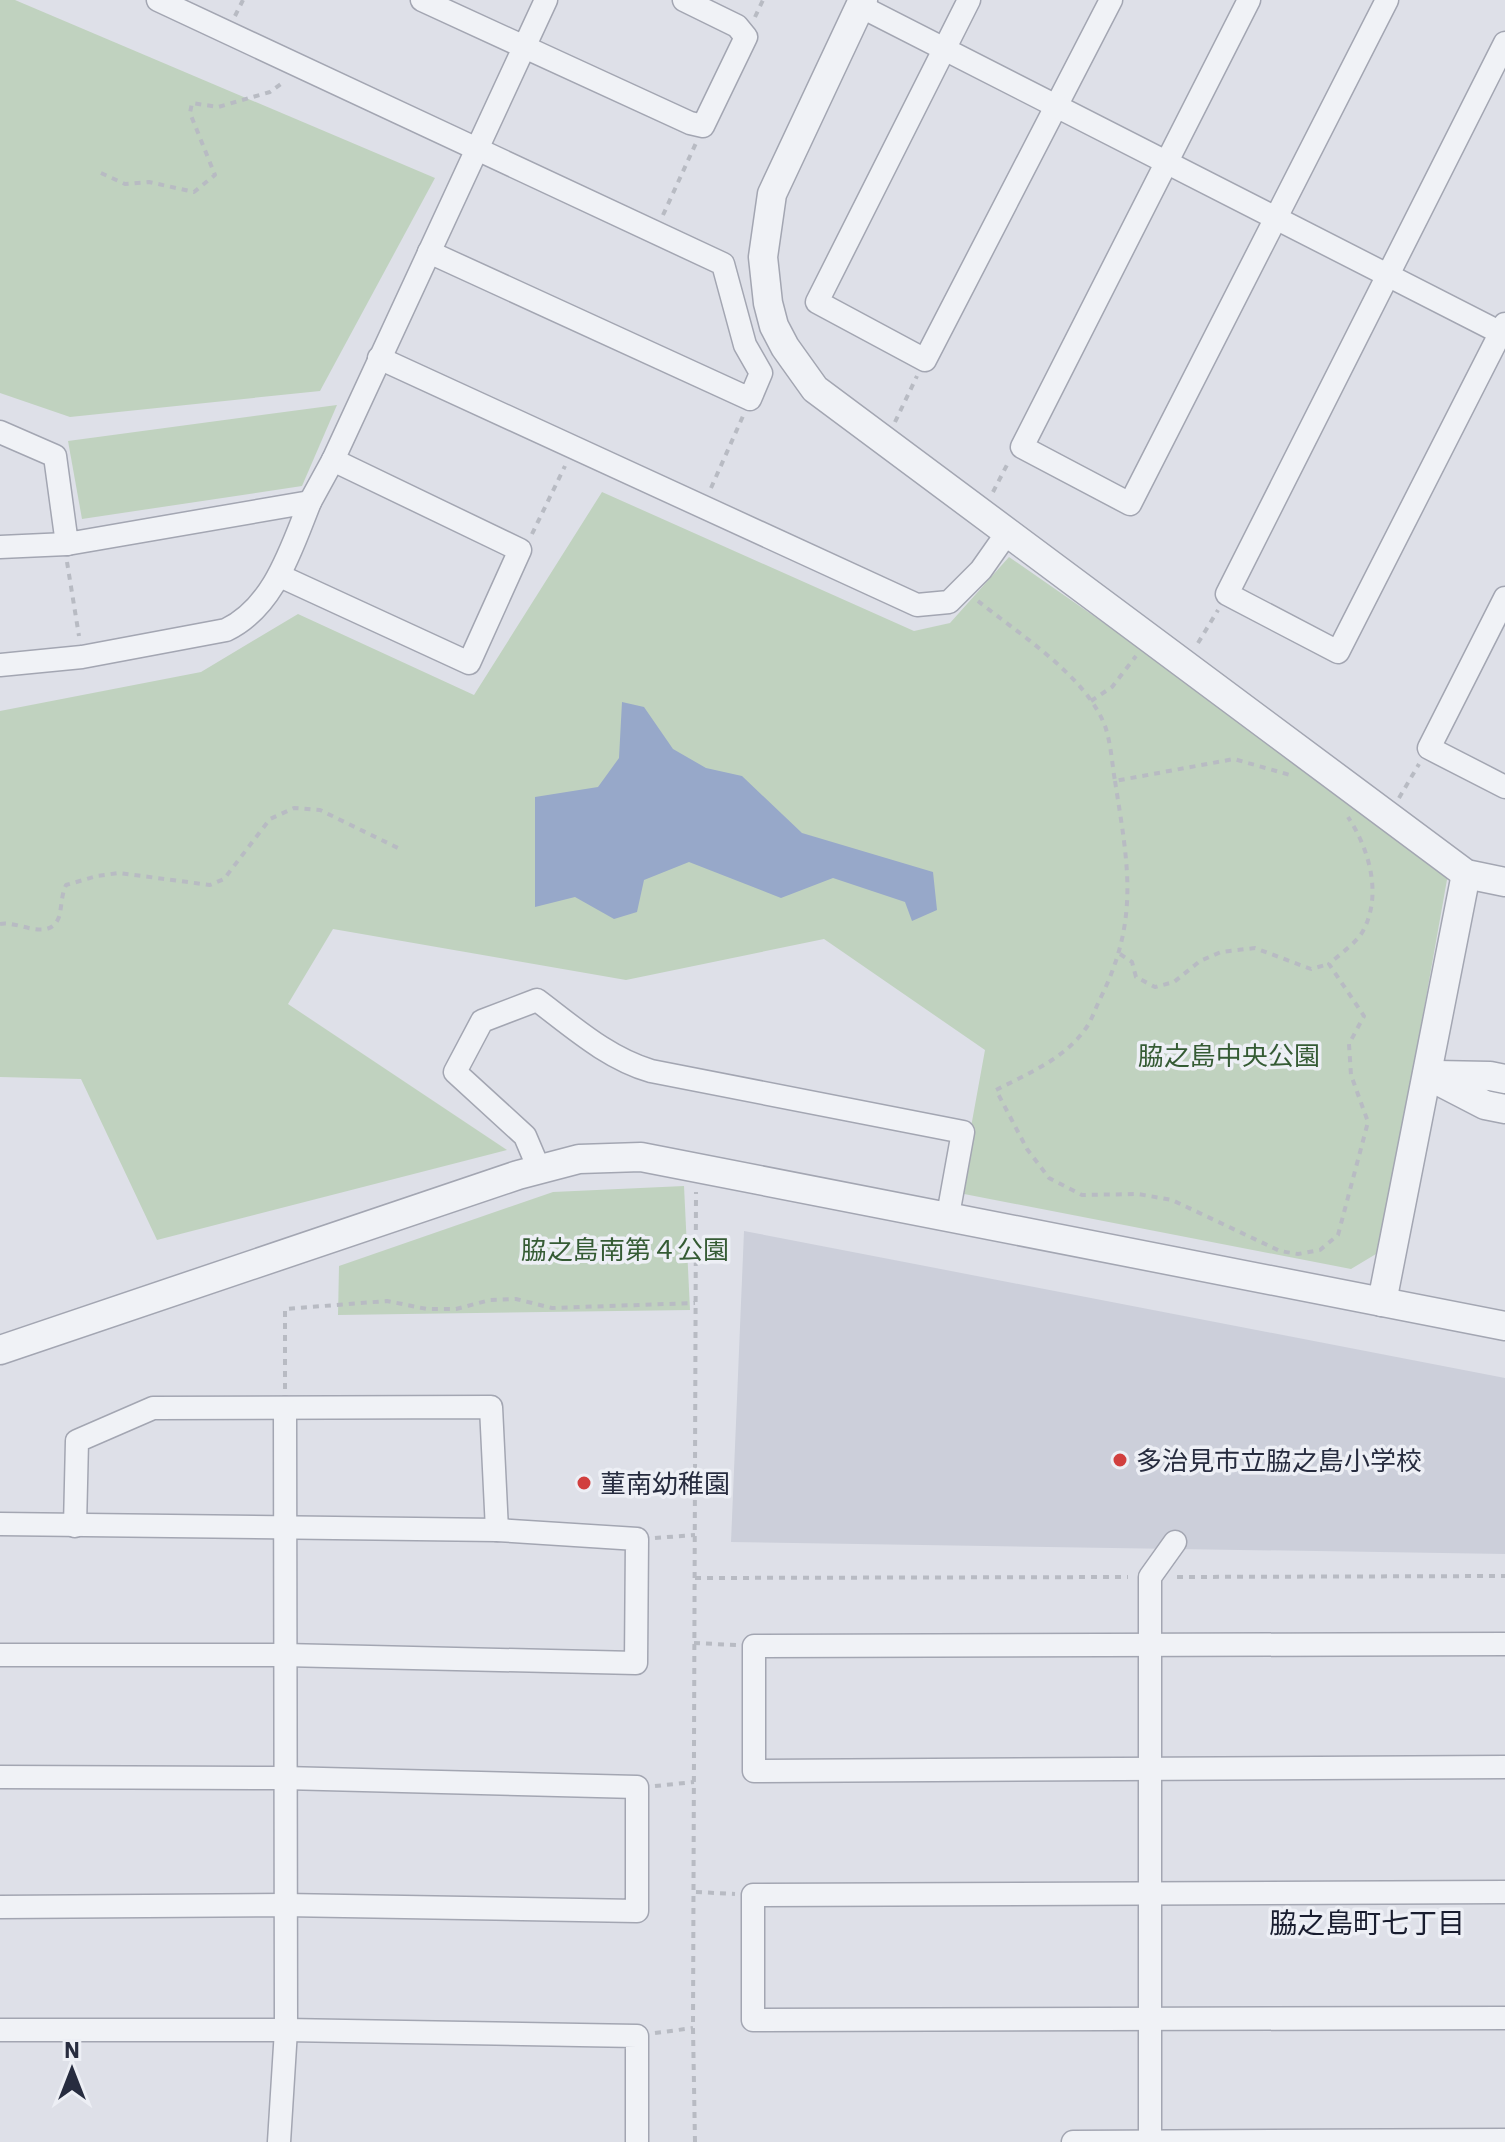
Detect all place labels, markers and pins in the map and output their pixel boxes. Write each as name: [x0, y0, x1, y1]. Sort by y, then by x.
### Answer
place label: 多治見市立脇之島小学校: [1136, 1443, 1422, 1477]
marker: 多治見市立脇之島小学校: [1111, 1451, 1129, 1469]
place label: 菫南幼稚園: [600, 1466, 730, 1500]
marker: 菫南幼稚園: [575, 1474, 593, 1492]

